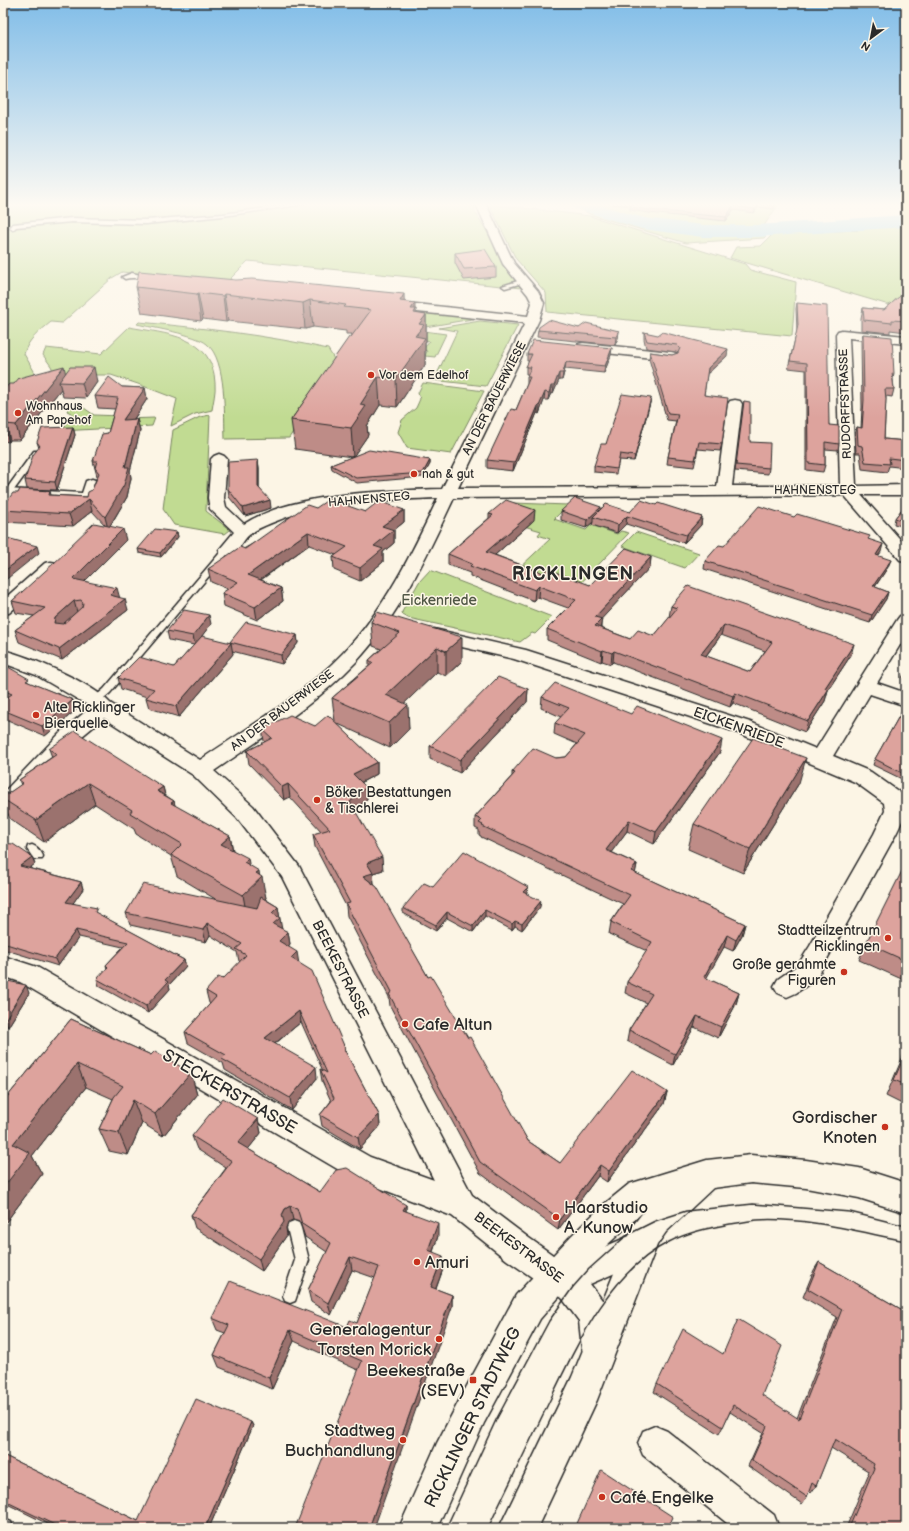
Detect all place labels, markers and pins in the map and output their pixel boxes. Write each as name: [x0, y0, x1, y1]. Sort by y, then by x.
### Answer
place label: Vor dem Edelhof: [379, 368, 469, 383]
marker: Vor dem Edelhof: [366, 370, 376, 380]
place label: Wohnhaus Am Papehof: [26, 399, 92, 428]
marker: Wohnhaus Am Papehof: [13, 408, 23, 418]
place label: nah & gut: [422, 467, 474, 482]
marker: nah & gut: [409, 469, 419, 479]
place label: Alte Ricklinger Bierquelle: [44, 699, 136, 732]
marker: Alte Ricklinger Bierquelle: [31, 710, 41, 720]
place label: Böker Bestattungen & Tischlerei: [325, 784, 451, 817]
marker: Böker Bestattungen & Tischlerei: [312, 795, 322, 805]
place label: Stadtteilzentrum Ricklingen: [777, 922, 880, 955]
marker: Stadtteilzentrum Ricklingen: [883, 933, 893, 943]
place label: Große gerahmte Figuren: [732, 956, 836, 989]
marker: Große gerahmte Figuren: [839, 967, 849, 977]
place label: Cafe Altun: [413, 1015, 492, 1035]
marker: Cafe Altun: [400, 1019, 410, 1029]
place label: Gordischer Knoten: [792, 1108, 878, 1148]
marker: Gordischer Knoten: [880, 1122, 890, 1132]
place label: Haarstudio A. Kunow: [564, 1198, 648, 1238]
marker: Haarstudio A. Kunow: [551, 1212, 561, 1222]
place label: Amuri: [425, 1253, 469, 1273]
marker: Amuri: [412, 1257, 422, 1267]
place label: Generalagentur Torsten Morick: [310, 1320, 432, 1360]
marker: Generalagentur Torsten Morick: [434, 1334, 444, 1344]
place label: Beekestraße (SEV): [366, 1361, 465, 1401]
marker: Beekestraße (SEV): [468, 1375, 478, 1385]
place label: Stadtweg Buchhandlung: [284, 1421, 395, 1461]
marker: Stadtweg Buchhandlung: [398, 1435, 408, 1445]
place label: Café Engelke: [610, 1488, 714, 1508]
marker: Café Engelke: [597, 1492, 607, 1502]

